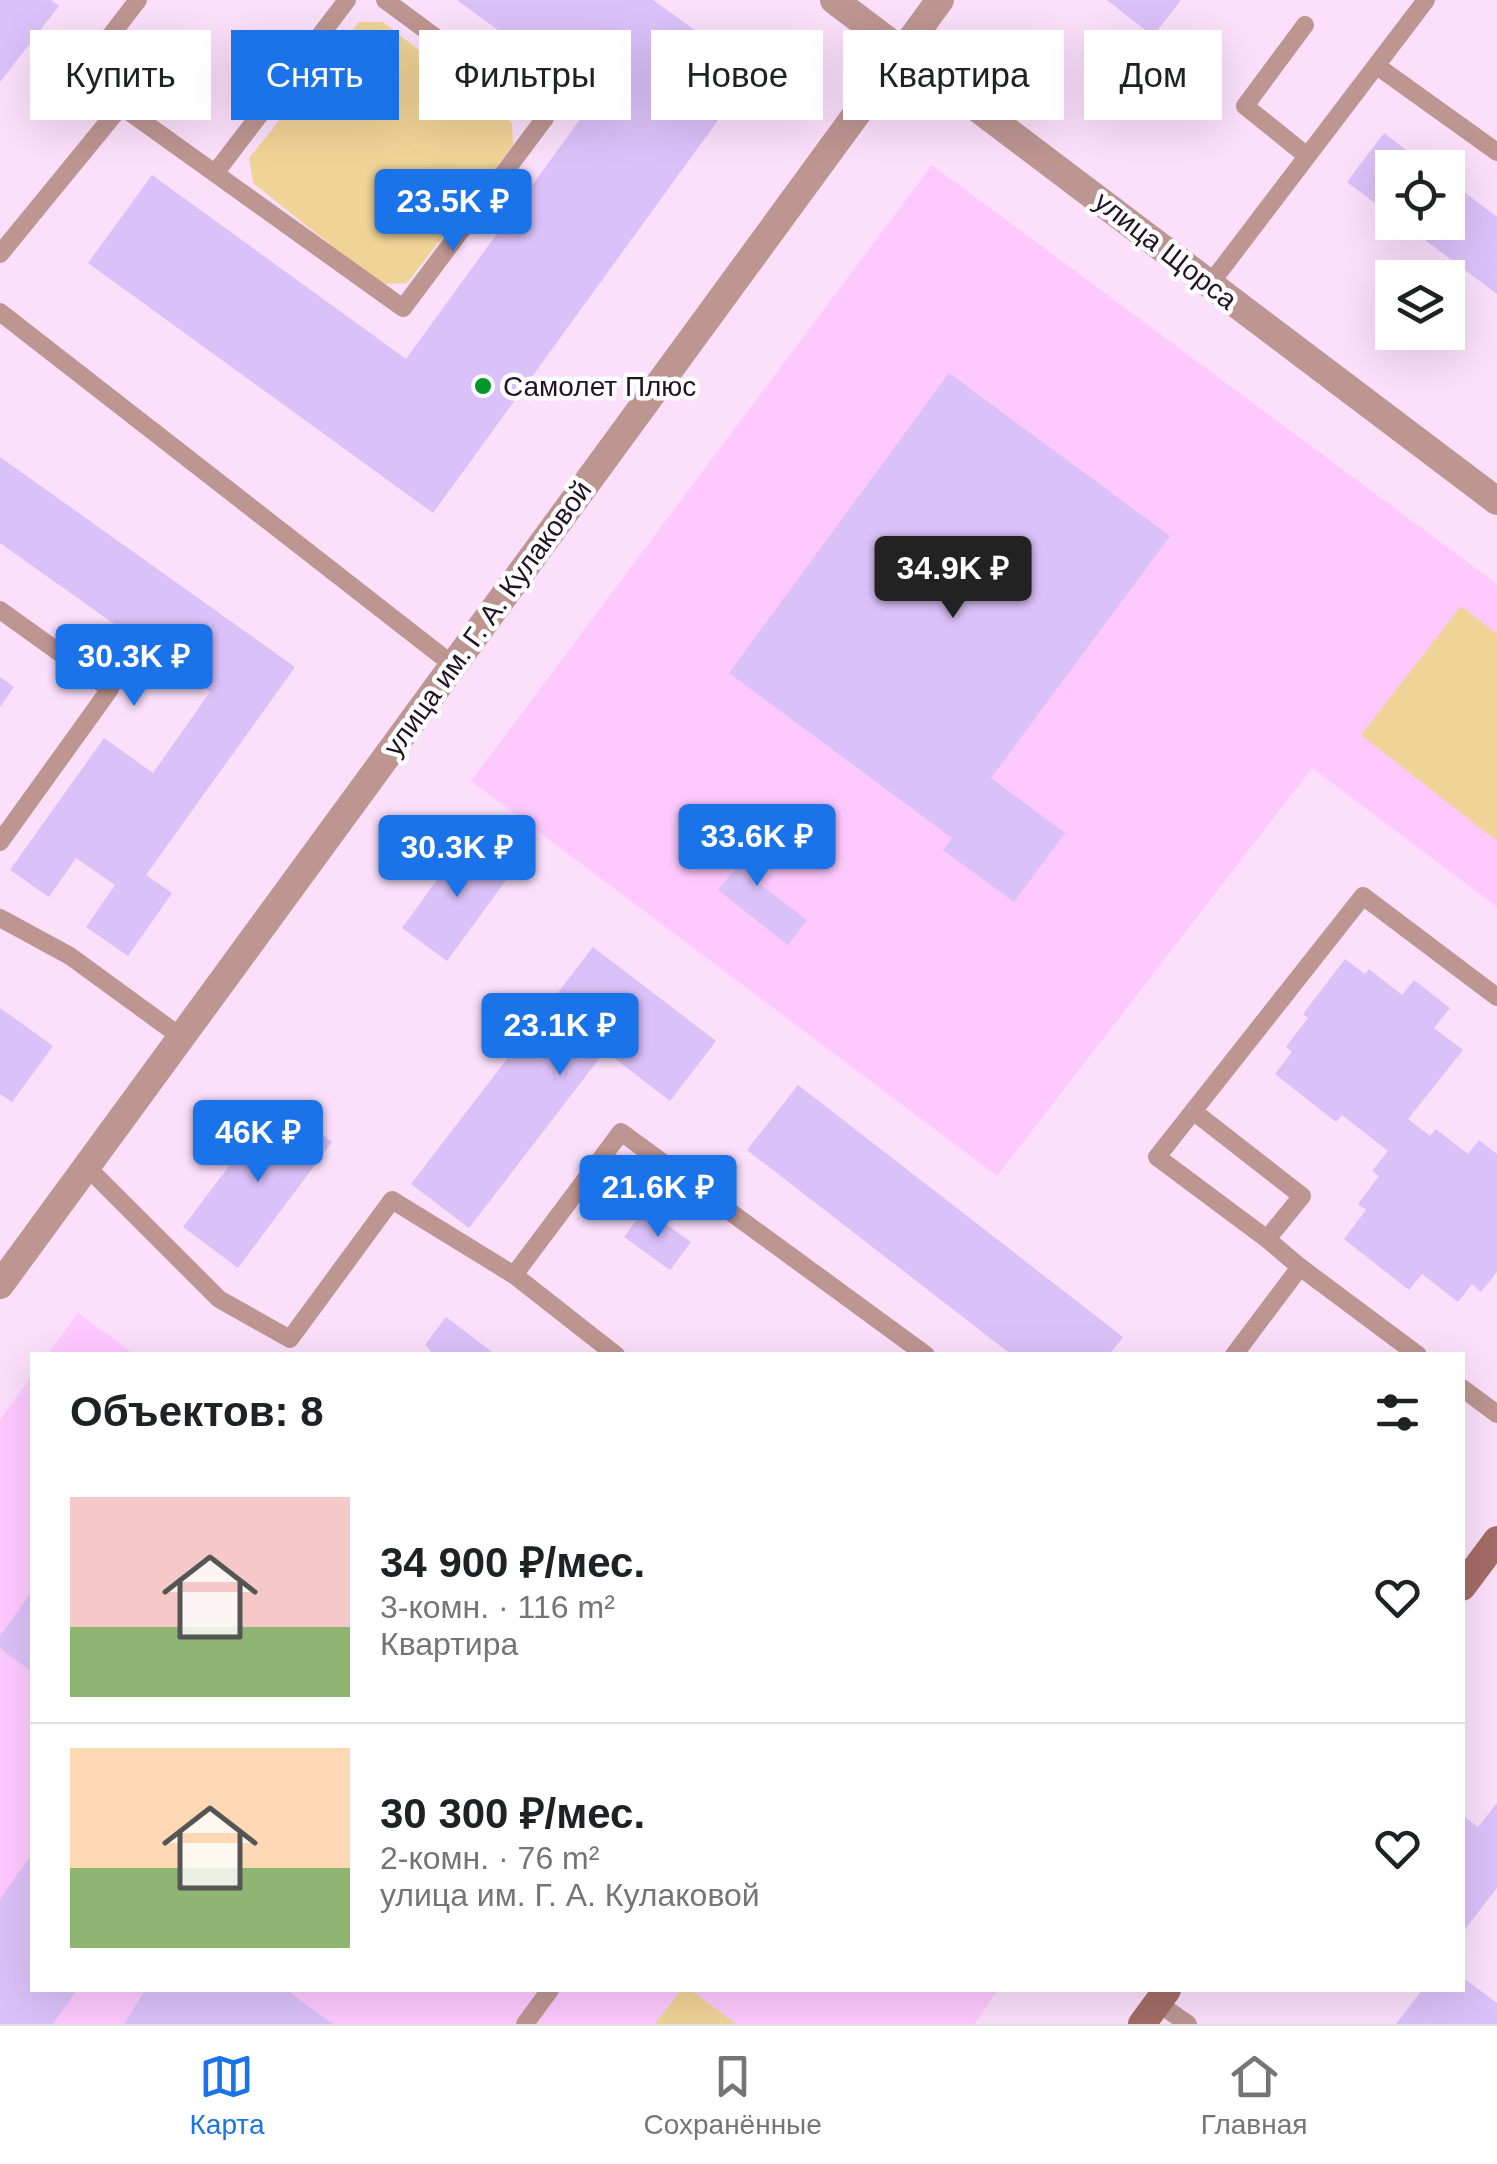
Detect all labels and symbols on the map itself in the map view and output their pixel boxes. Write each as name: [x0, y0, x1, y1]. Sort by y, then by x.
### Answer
pin: 23.5K ₽: [361, 169, 545, 254]
street label: улица Щорса: [1088, 185, 1243, 316]
place label: Самолет Плюс: [503, 371, 696, 402]
marker: Самолет Плюс: [472, 375, 494, 397]
street label: улица им. Г. А. Кулаковой: [377, 475, 598, 762]
pin: 34.9K ₽: [861, 536, 1045, 621]
pin: 30.3K ₽: [42, 624, 226, 709]
pin: 33.6K ₽: [665, 804, 849, 889]
pin: 30.3K ₽: [365, 815, 549, 900]
pin: 23.1K ₽: [468, 993, 652, 1078]
pin: 46K ₽: [188, 1100, 328, 1185]
pin: 21.6K ₽: [566, 1155, 750, 1240]

